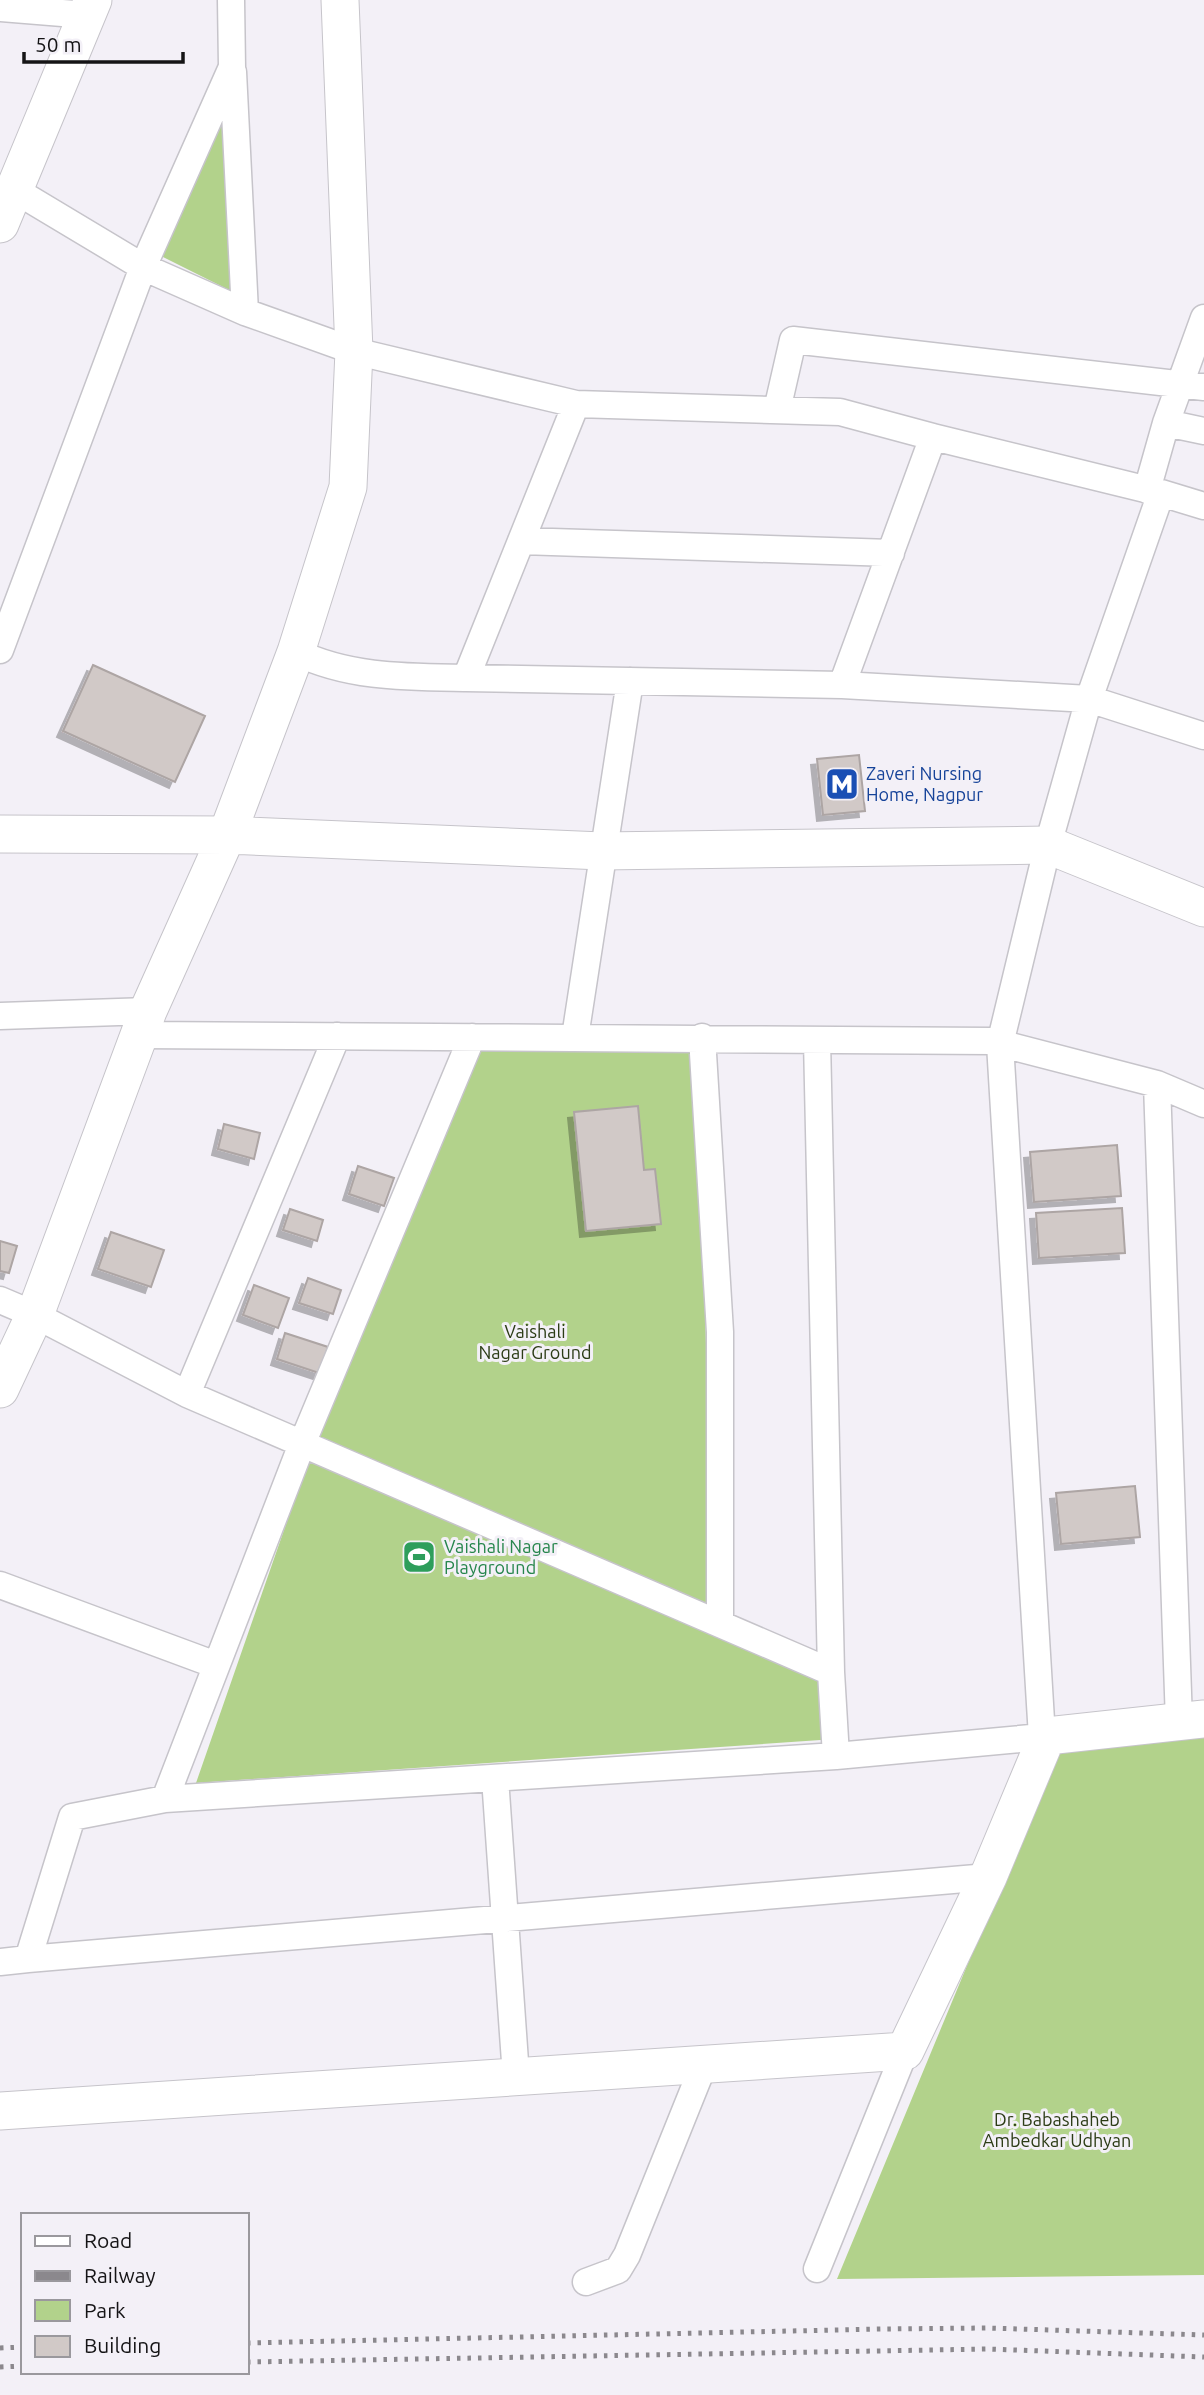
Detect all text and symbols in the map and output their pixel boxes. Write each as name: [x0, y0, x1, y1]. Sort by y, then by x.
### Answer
scale bar: [24, 21, 184, 65]
text: 50 m: [35, 32, 82, 56]
place label: Zaveri Nursing Home, Nagpur: [866, 763, 983, 804]
metro station icon: Zaveri Nursing Home, Nagpur: [823, 765, 861, 803]
park label: Vaishali Nagar Ground: [478, 1321, 592, 1362]
place label: Vaishali Nagar Playground: [444, 1536, 558, 1577]
sports icon: Vaishali Nagar Playground: [400, 1538, 438, 1576]
park label: Dr. Babashaheb Ambedkar Udhyan: [983, 2109, 1131, 2150]
legend: [21, 2213, 248, 2374]
text: Road: [84, 2228, 132, 2252]
text: Railway: [84, 2263, 156, 2287]
text: Park: [84, 2298, 126, 2322]
text: Building: [84, 2333, 161, 2357]

